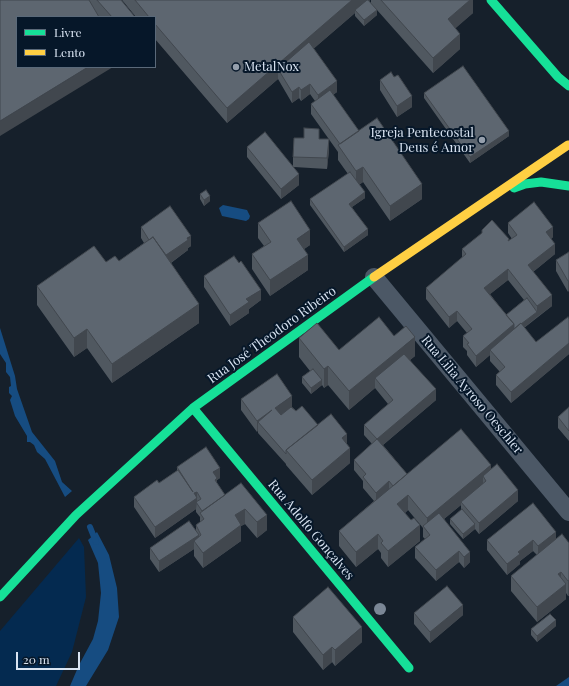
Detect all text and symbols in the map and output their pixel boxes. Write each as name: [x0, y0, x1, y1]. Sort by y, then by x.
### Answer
legend: [16, 16, 156, 68]
text: Livre: [54, 24, 82, 40]
text: Lento: [54, 44, 85, 60]
place label: MetalNox: [244, 59, 299, 75]
marker: MetalNox: [231, 62, 241, 72]
place label: Igreja Pentecostal Deus é Amor: [371, 125, 474, 156]
marker: Igreja Pentecostal Deus é Amor: [477, 135, 487, 145]
street label: Rua José Theodoro Ribeiro: [205, 283, 339, 387]
street label: Rua Lilia Ayroso Oeschler: [418, 333, 526, 457]
street label: Rua Adolfo Gonçalves: [265, 477, 357, 583]
scale bar: [18, 644, 82, 670]
text: 20 m: [23, 651, 50, 667]

